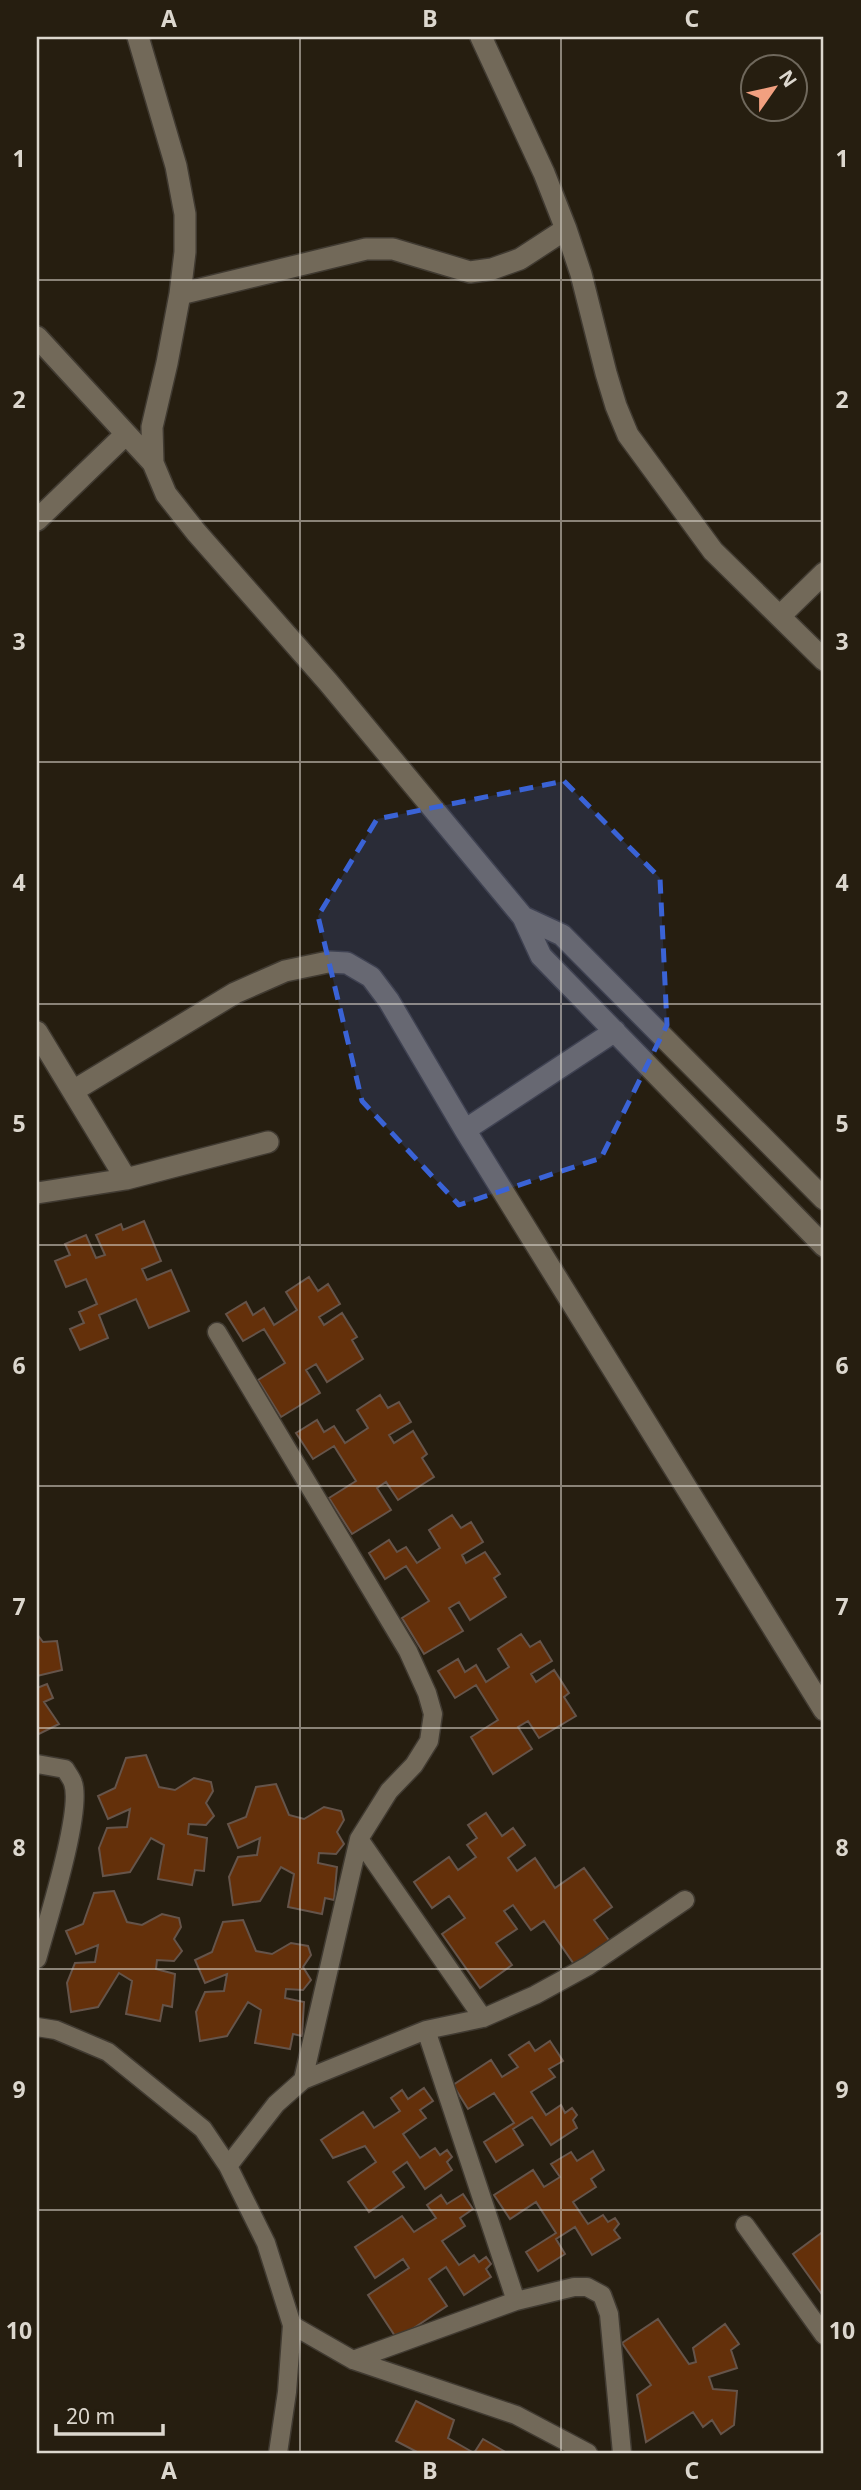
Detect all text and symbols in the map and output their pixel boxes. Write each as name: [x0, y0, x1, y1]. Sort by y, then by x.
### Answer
text: A: [161, 2, 177, 34]
text: B: [422, 2, 438, 34]
text: C: [685, 2, 700, 34]
north arrow: [738, 52, 808, 122]
text: N: [773, 65, 803, 92]
text: 1: [12, 142, 26, 174]
text: 1: [835, 142, 849, 174]
text: 2: [12, 383, 26, 415]
text: 2: [835, 383, 849, 415]
text: 3: [12, 625, 26, 657]
text: 3: [835, 625, 849, 657]
text: 4: [12, 866, 26, 898]
text: 4: [835, 866, 849, 898]
text: 5: [12, 1107, 26, 1139]
text: 5: [835, 1107, 849, 1139]
text: 6: [12, 1349, 26, 1381]
text: 6: [835, 1349, 849, 1381]
text: 7: [12, 1590, 26, 1622]
text: 7: [835, 1590, 849, 1622]
text: 8: [12, 1831, 26, 1863]
text: 8: [835, 1831, 849, 1863]
text: 9: [12, 2073, 26, 2105]
text: 9: [835, 2073, 849, 2105]
text: 10: [6, 2314, 32, 2346]
text: 10: [829, 2314, 855, 2346]
scale bar: [56, 2392, 163, 2436]
text: 20 m: [66, 2402, 115, 2430]
text: A: [161, 2454, 177, 2486]
text: B: [422, 2454, 438, 2486]
text: C: [685, 2454, 700, 2486]

